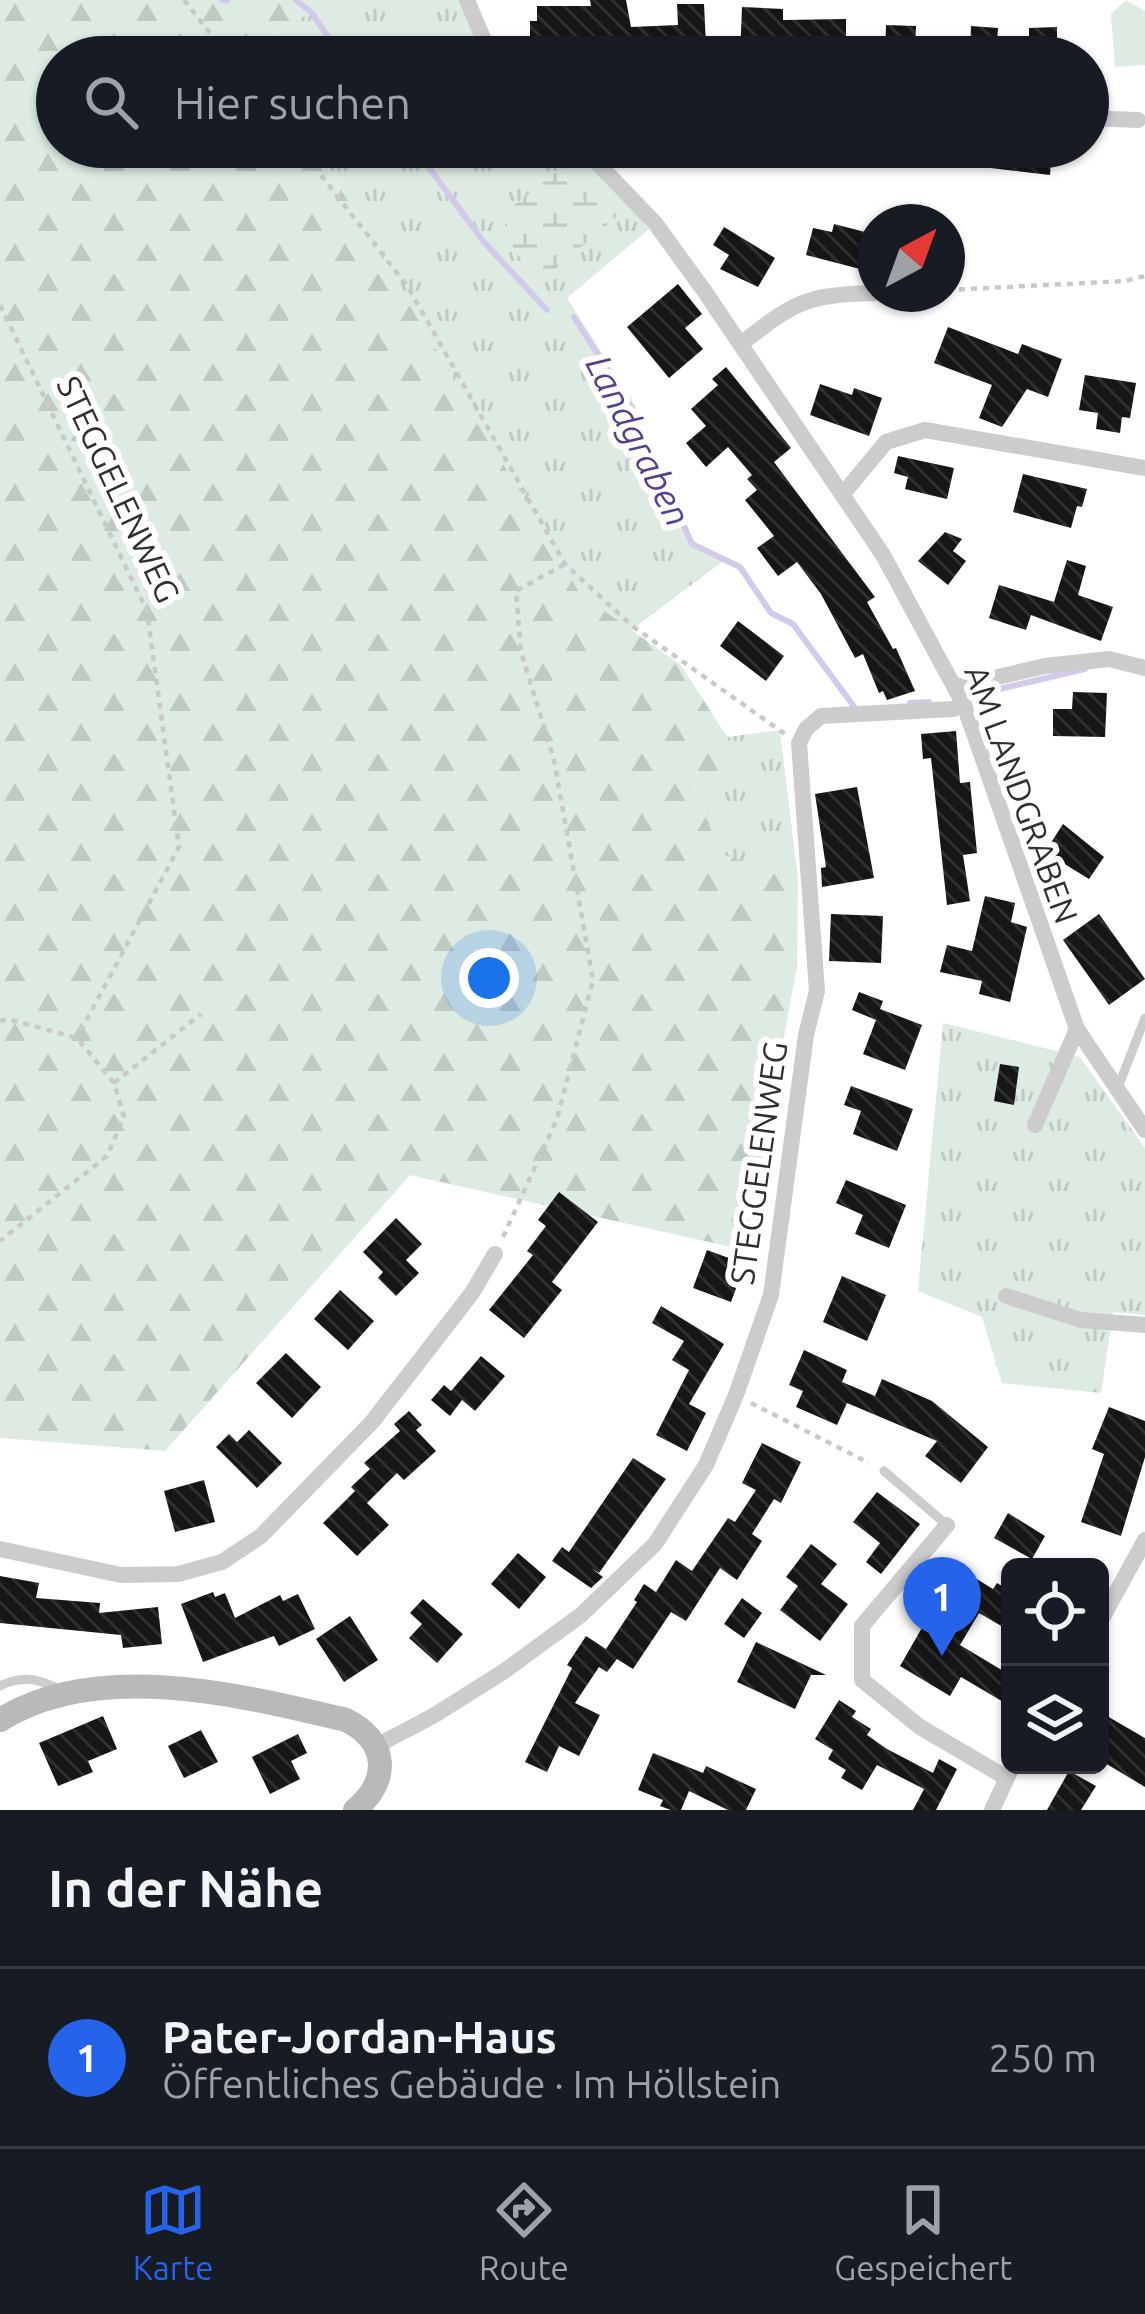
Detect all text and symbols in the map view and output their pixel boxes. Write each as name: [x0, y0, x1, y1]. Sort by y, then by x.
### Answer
search box: [36, 36, 1109, 168]
icon: search: [78, 69, 144, 135]
text: Hier suchen: [174, 77, 411, 128]
north arrow: [857, 204, 965, 312]
water label: Landgraben: [578, 348, 700, 532]
street label: STEGGELENWEG: [50, 370, 188, 608]
street label: AM LANDGRABEN: [958, 660, 1086, 928]
your location: [459, 948, 519, 1008]
street label: STEGGELENWEG: [723, 1039, 793, 1287]
pin: 1: [903, 1557, 981, 1656]
map controls: [1001, 1558, 1109, 1774]
button: locate: [1001, 1558, 1109, 1666]
button: layers: [1001, 1666, 1109, 1774]
text: In der Nähe: [48, 1859, 323, 1917]
text: Pater-Jordan-Haus: [162, 2011, 557, 2062]
text: 1: [76, 2036, 98, 2079]
text: 250 m: [988, 2036, 1097, 2079]
text: Öffentliches Gebäude · Im Höllstein: [162, 2062, 781, 2105]
tab: Karte: [133, 2177, 213, 2286]
tab: Route: [479, 2177, 569, 2286]
tab: Gespeichert: [834, 2177, 1012, 2286]

